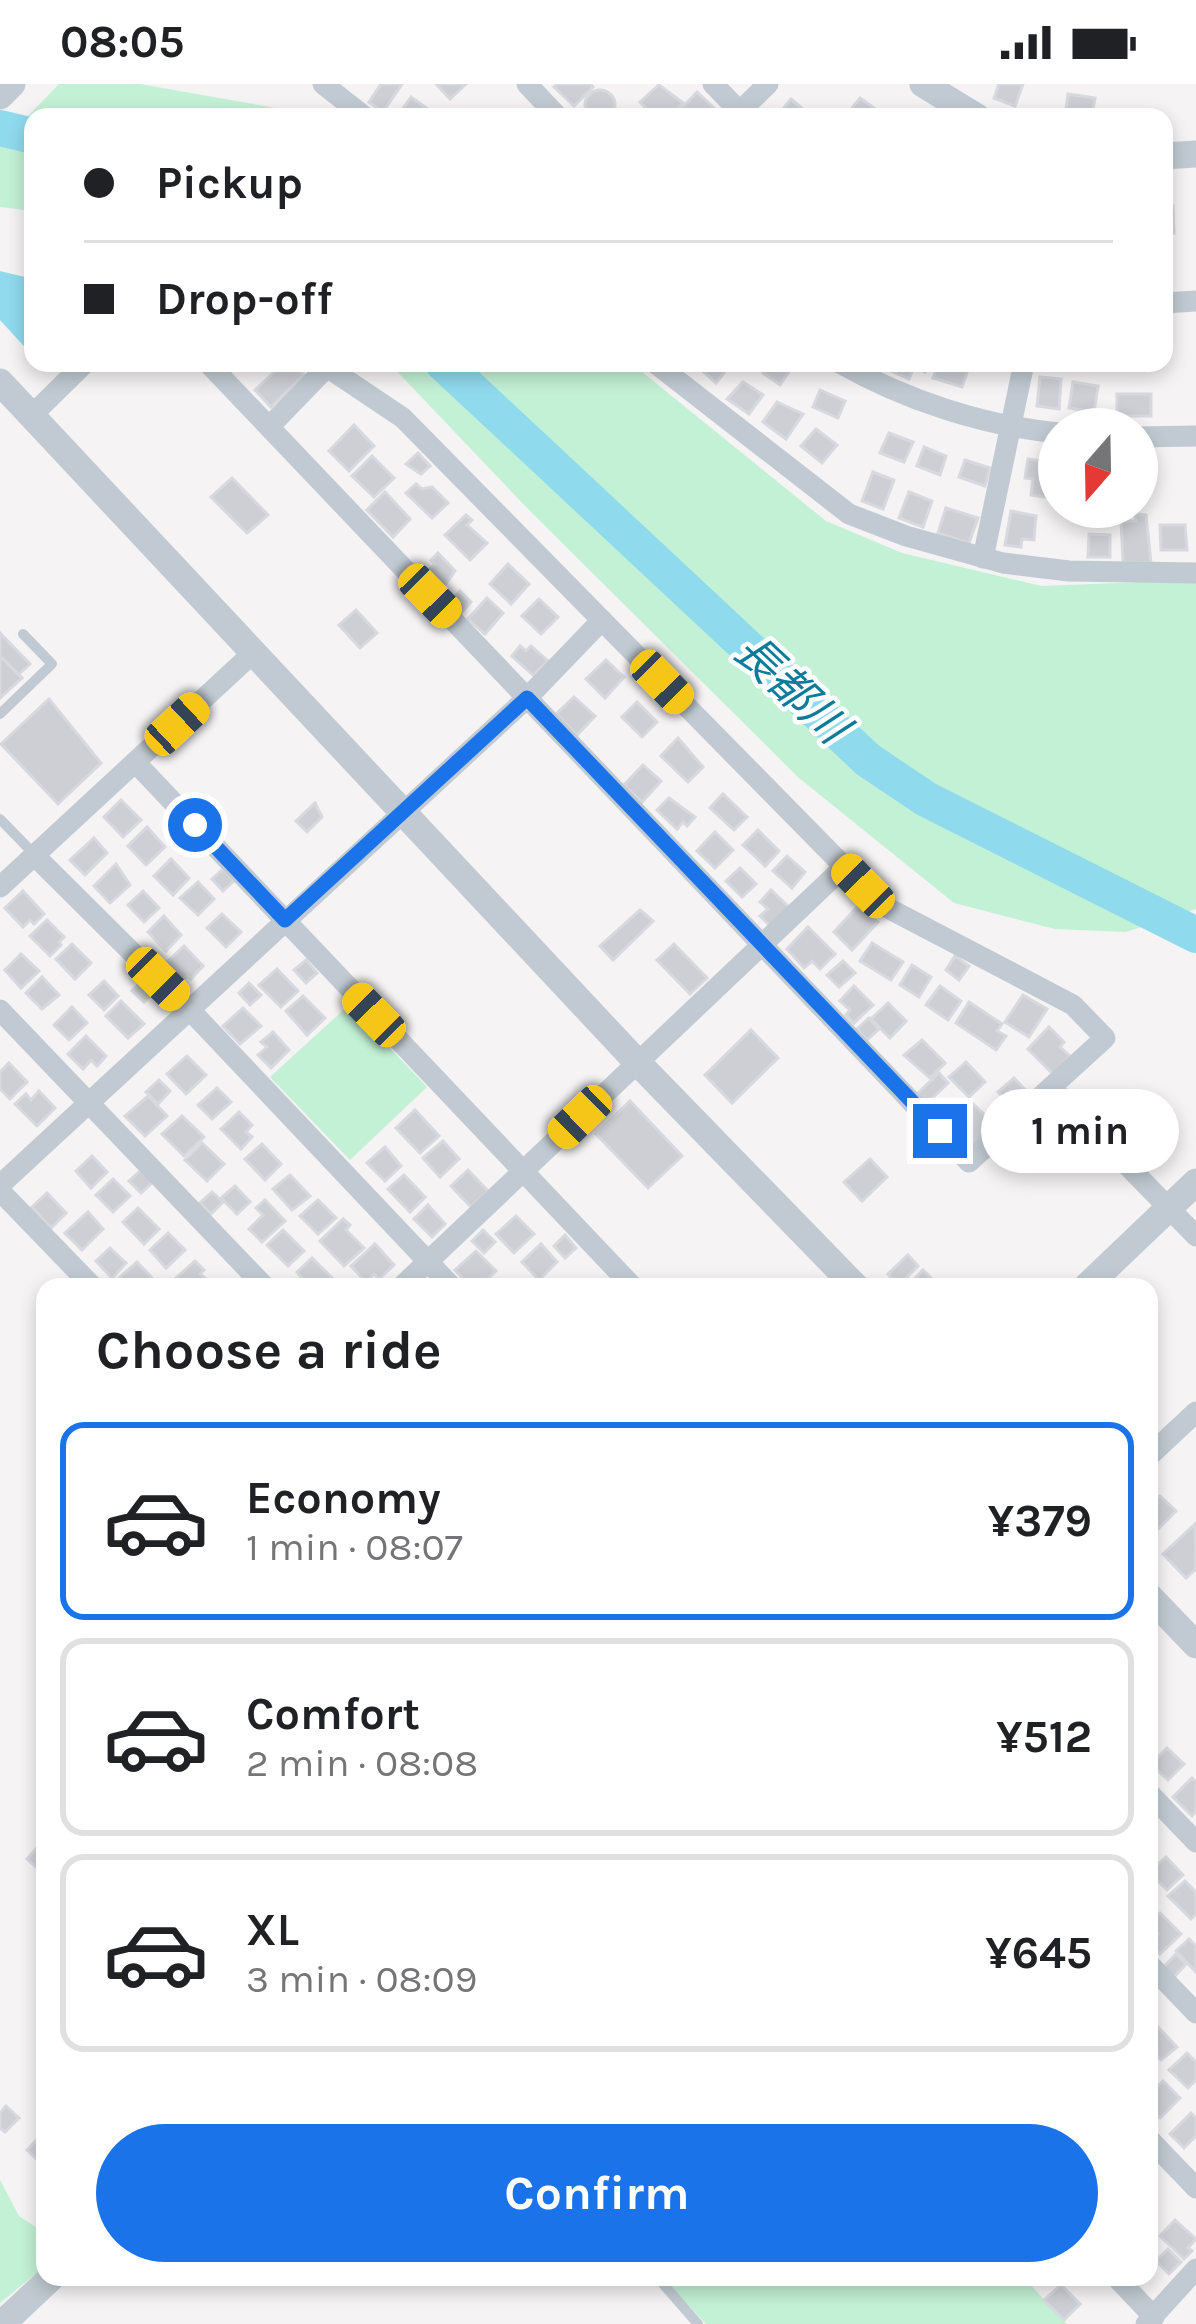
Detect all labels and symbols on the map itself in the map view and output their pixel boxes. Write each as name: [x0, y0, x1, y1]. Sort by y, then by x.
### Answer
north arrow: [1038, 408, 1158, 528]
car: [392, 558, 468, 634]
water label: 長都川: [724, 624, 861, 757]
car: [624, 644, 700, 720]
car: [138, 686, 216, 762]
route start: [168, 798, 222, 852]
car: [825, 848, 901, 924]
car: [120, 941, 196, 1017]
car: [336, 977, 412, 1053]
car: [542, 1079, 618, 1155]
callout: 1 min: [982, 1089, 1180, 1173]
route end: [913, 1104, 967, 1158]

